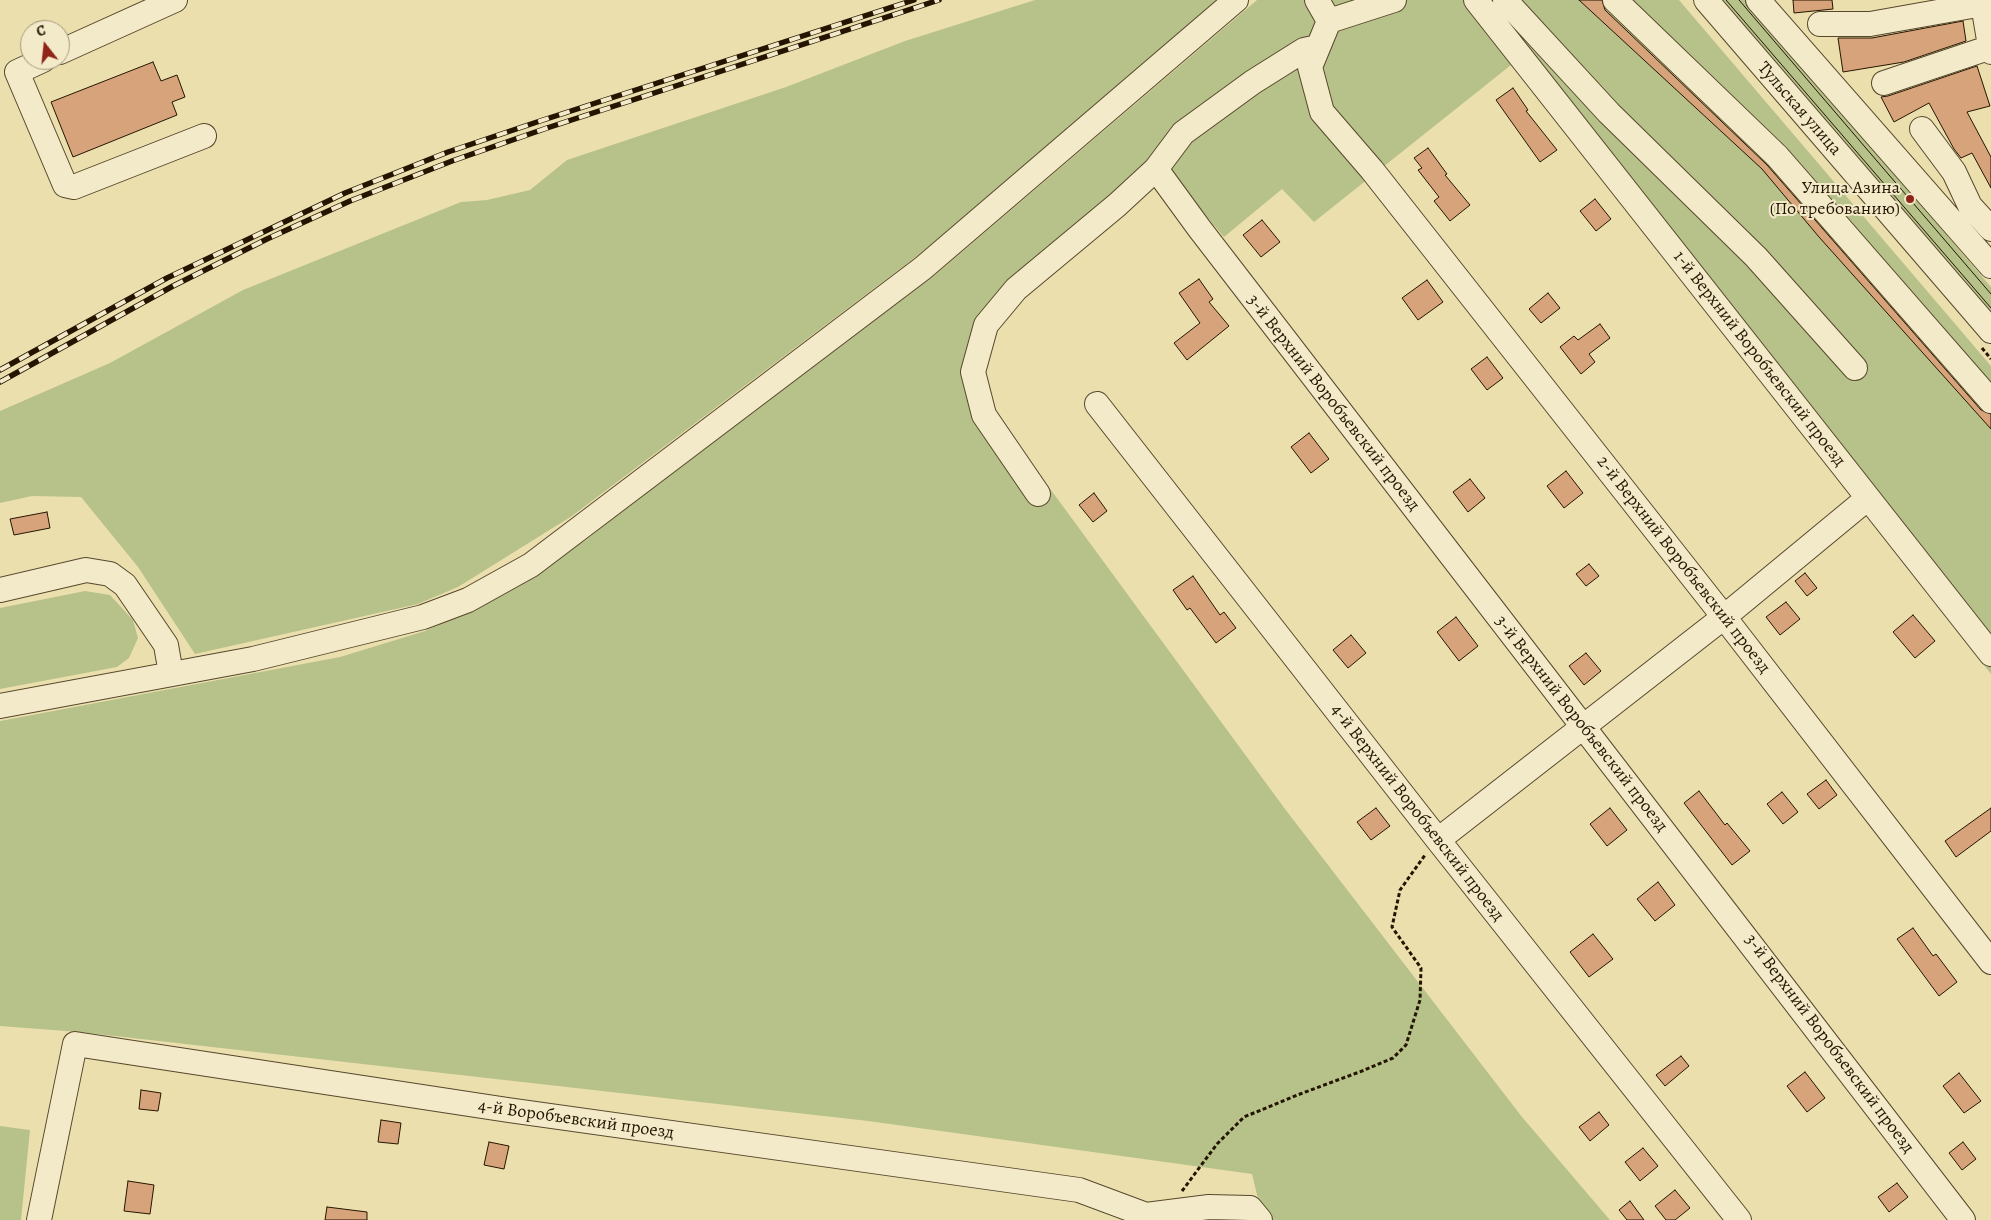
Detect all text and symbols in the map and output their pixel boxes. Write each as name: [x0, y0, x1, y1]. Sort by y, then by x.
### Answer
north arrow: [20, 20, 70, 70]
text: С: [34, 21, 48, 41]
street label: Тульская улица: [1752, 58, 1846, 160]
place label: Улица Азина (По требованию): [1770, 178, 1900, 220]
marker: Улица Азина (По требованию): [1904, 193, 1916, 205]
street label: 1-й Верхний Воробъевский проезд: [1668, 247, 1850, 471]
street label: 3-й Верхний Воробъевский проезд: [1242, 290, 1424, 516]
street label: 2-й Верхний Воробъевский проезд: [1591, 452, 1775, 678]
street label: 3-й Верхний Воробъевский проезд: [1490, 611, 1672, 837]
street label: 4-й Верхний Воробъевский проезд: [1325, 700, 1509, 926]
street label: 3-й Верхний Воробъевский проезд: [1739, 930, 1919, 1158]
street label: 4-й Воробъевский проезд: [477, 1096, 675, 1144]

